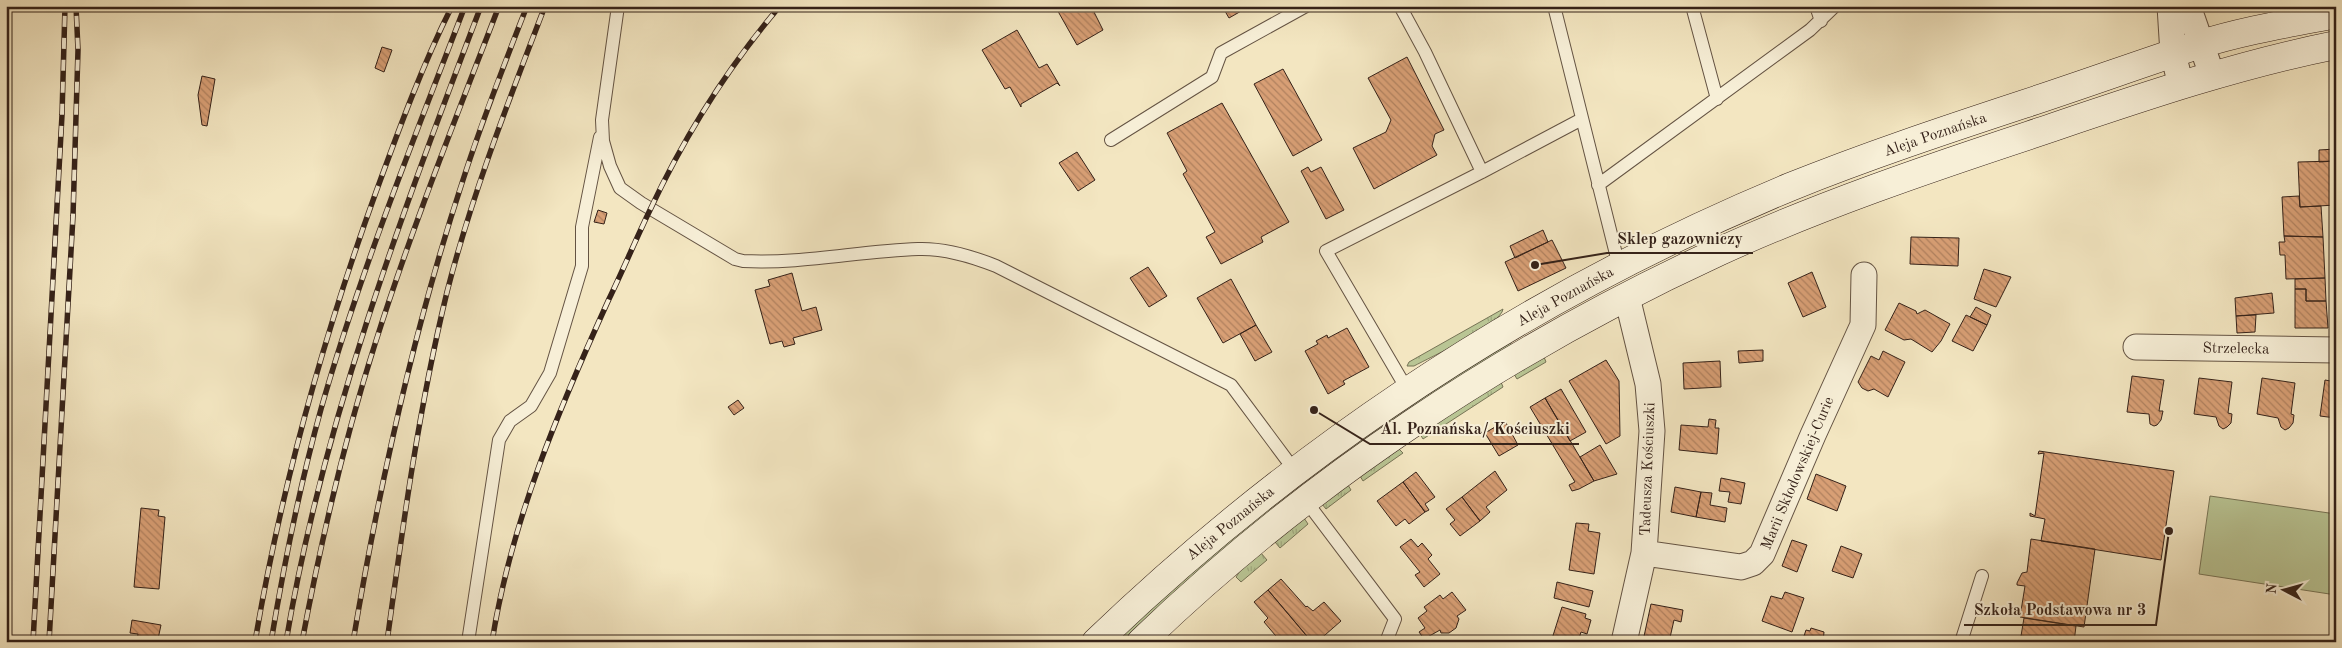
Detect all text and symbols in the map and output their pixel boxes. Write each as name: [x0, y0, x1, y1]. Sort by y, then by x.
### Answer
street label: Aleja Poznańska: [1882, 111, 1989, 160]
callout: Sklep gazowniczy: [1607, 222, 1753, 253]
text: Sklep gazowniczy: [1617, 232, 1743, 248]
street label: Aleja Poznańska: [1515, 264, 1617, 330]
street label: Strzelecka: [2202, 341, 2270, 358]
street label: Marii Skłodowskiej-Curie: [1759, 395, 1837, 552]
street label: Tadeusza Kościuszki: [1639, 402, 1658, 536]
callout: Al. Poznańska/ Kościuszki: [1370, 413, 1579, 444]
text: Al. Poznańska/ Kościuszki: [1380, 422, 1570, 438]
street label: Aleja Poznańska: [1184, 484, 1278, 564]
north arrow: [2260, 566, 2310, 616]
text: N: [2265, 582, 2280, 595]
callout: Szkoła Podstawowa nr 3: [1964, 594, 2156, 625]
text: Szkoła Podstawowa nr 3: [1974, 603, 2146, 619]

